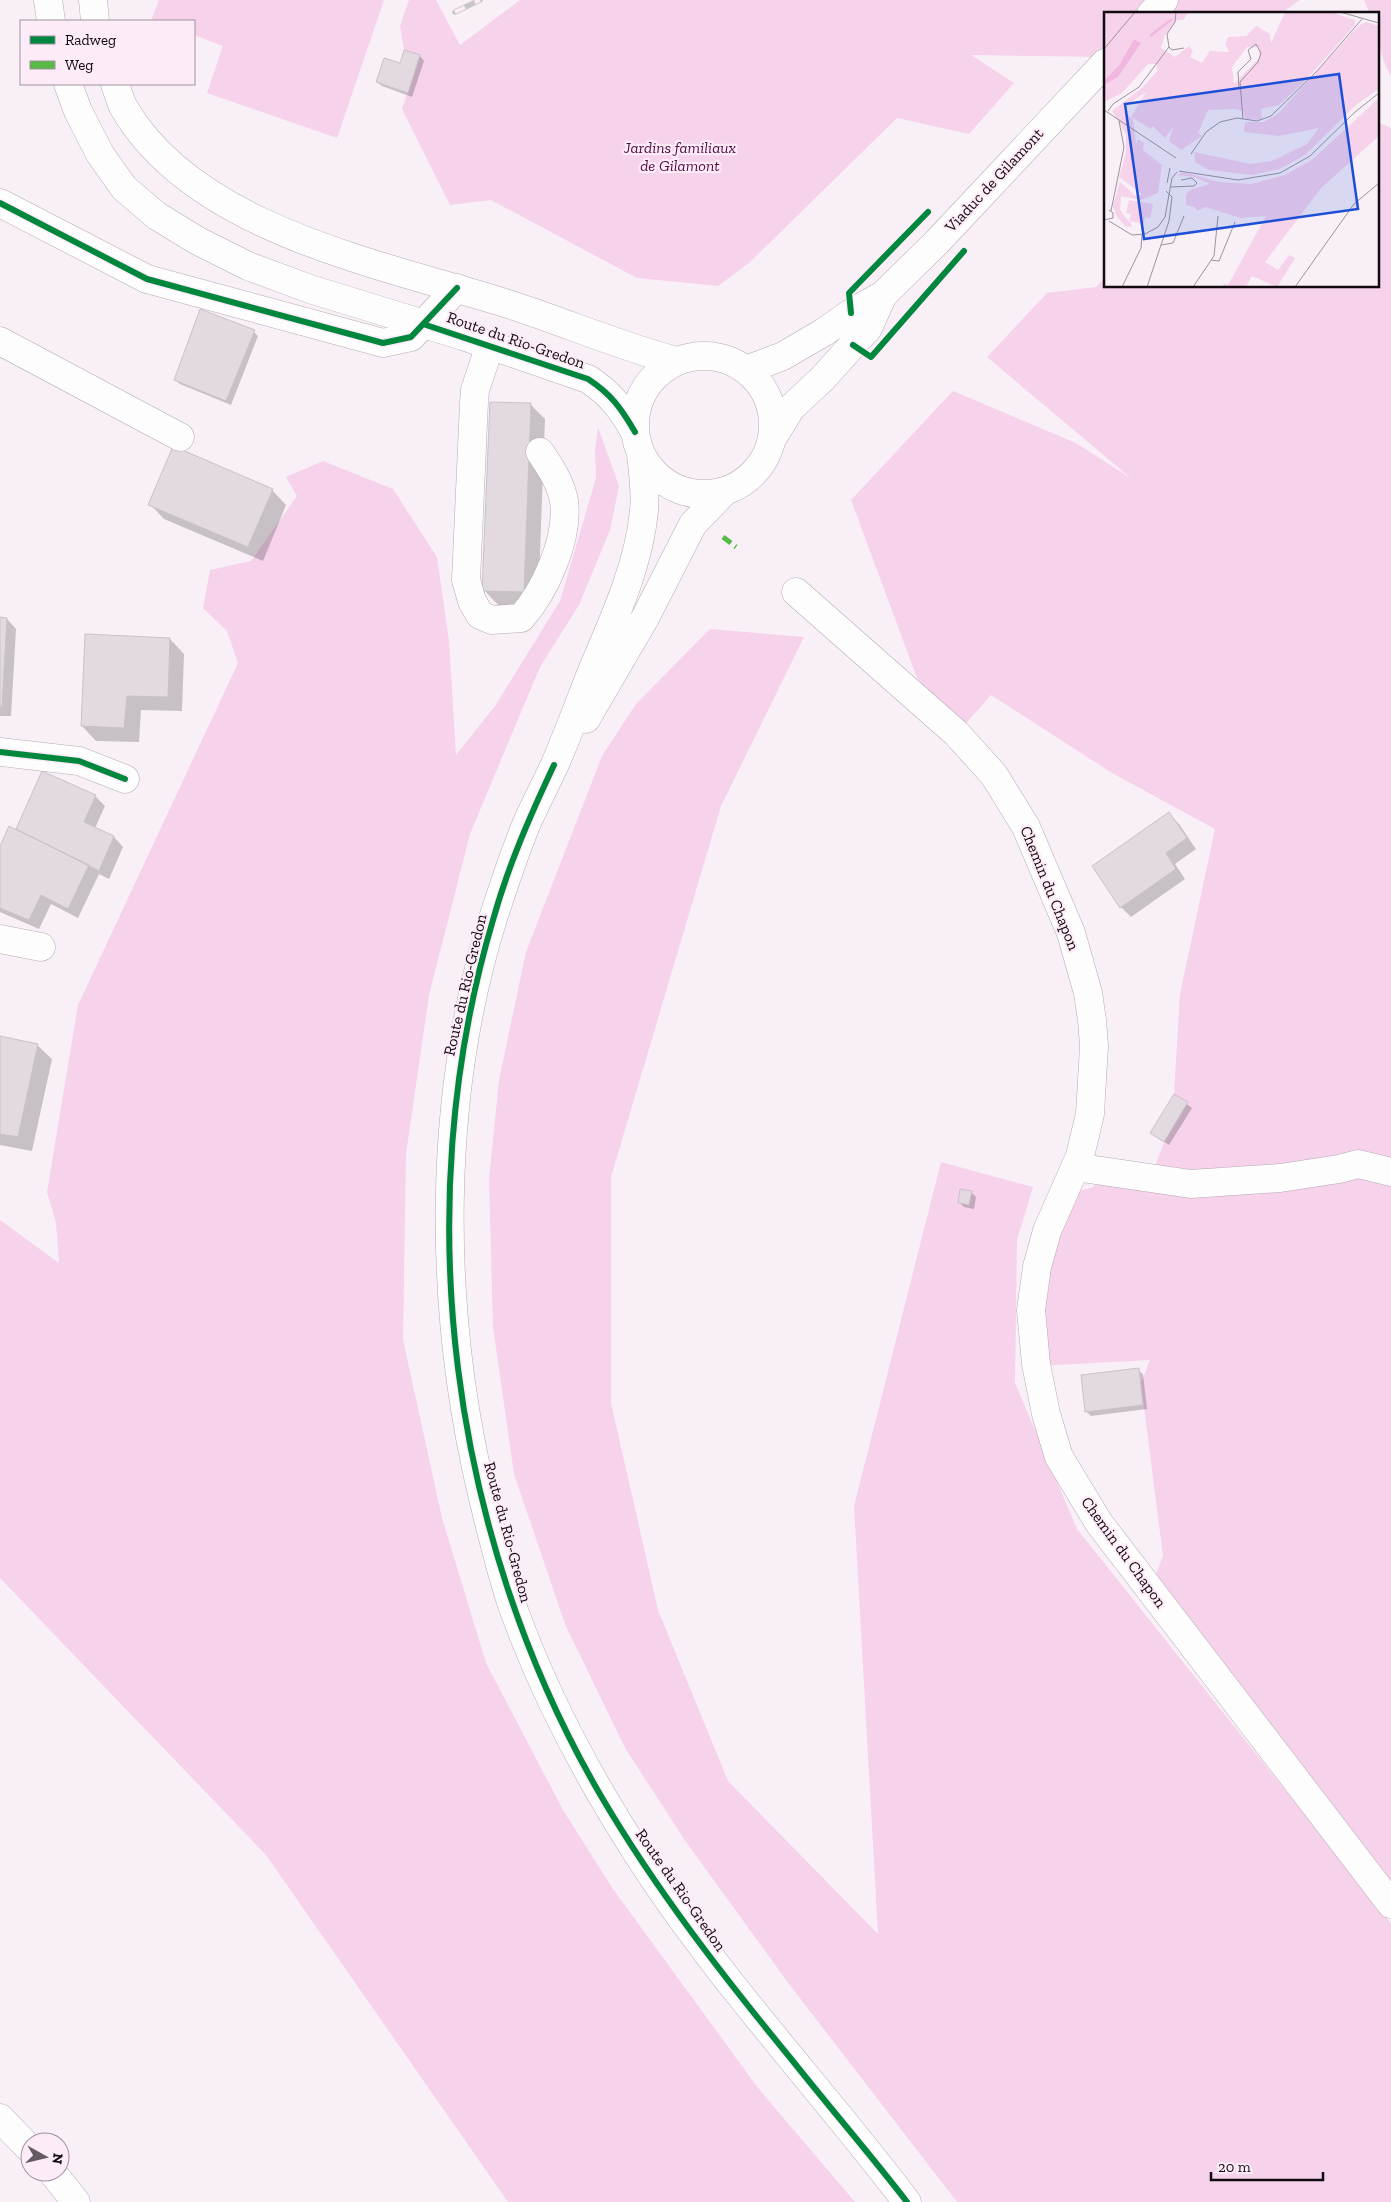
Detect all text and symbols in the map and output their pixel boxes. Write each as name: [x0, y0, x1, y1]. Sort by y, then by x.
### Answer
inset map: [1104, 12, 1378, 288]
legend: [20, 20, 195, 85]
text: Radweg: [65, 31, 116, 49]
text: Weg: [65, 56, 94, 74]
street label: Viaduc de Gilamont: [940, 124, 1047, 237]
park label: Jardins familiaux de Gilamont: [623, 138, 737, 175]
street label: Route du Rio-Gredon: [444, 307, 588, 373]
street label: Chemin du Chapon: [1016, 823, 1084, 954]
street label: Route du Rio-Gredon: [439, 911, 491, 1058]
street label: Route du Rio-Gredon: [480, 1460, 536, 1605]
street label: Chemin du Chapon: [1077, 1493, 1171, 1612]
street label: Route du Rio-Gredon: [632, 1825, 731, 1955]
north arrow: [20, 2132, 70, 2182]
scale bar: [1211, 2150, 1324, 2182]
text: N: [48, 2152, 67, 2166]
text: 20 m: [1218, 2158, 1251, 2176]

